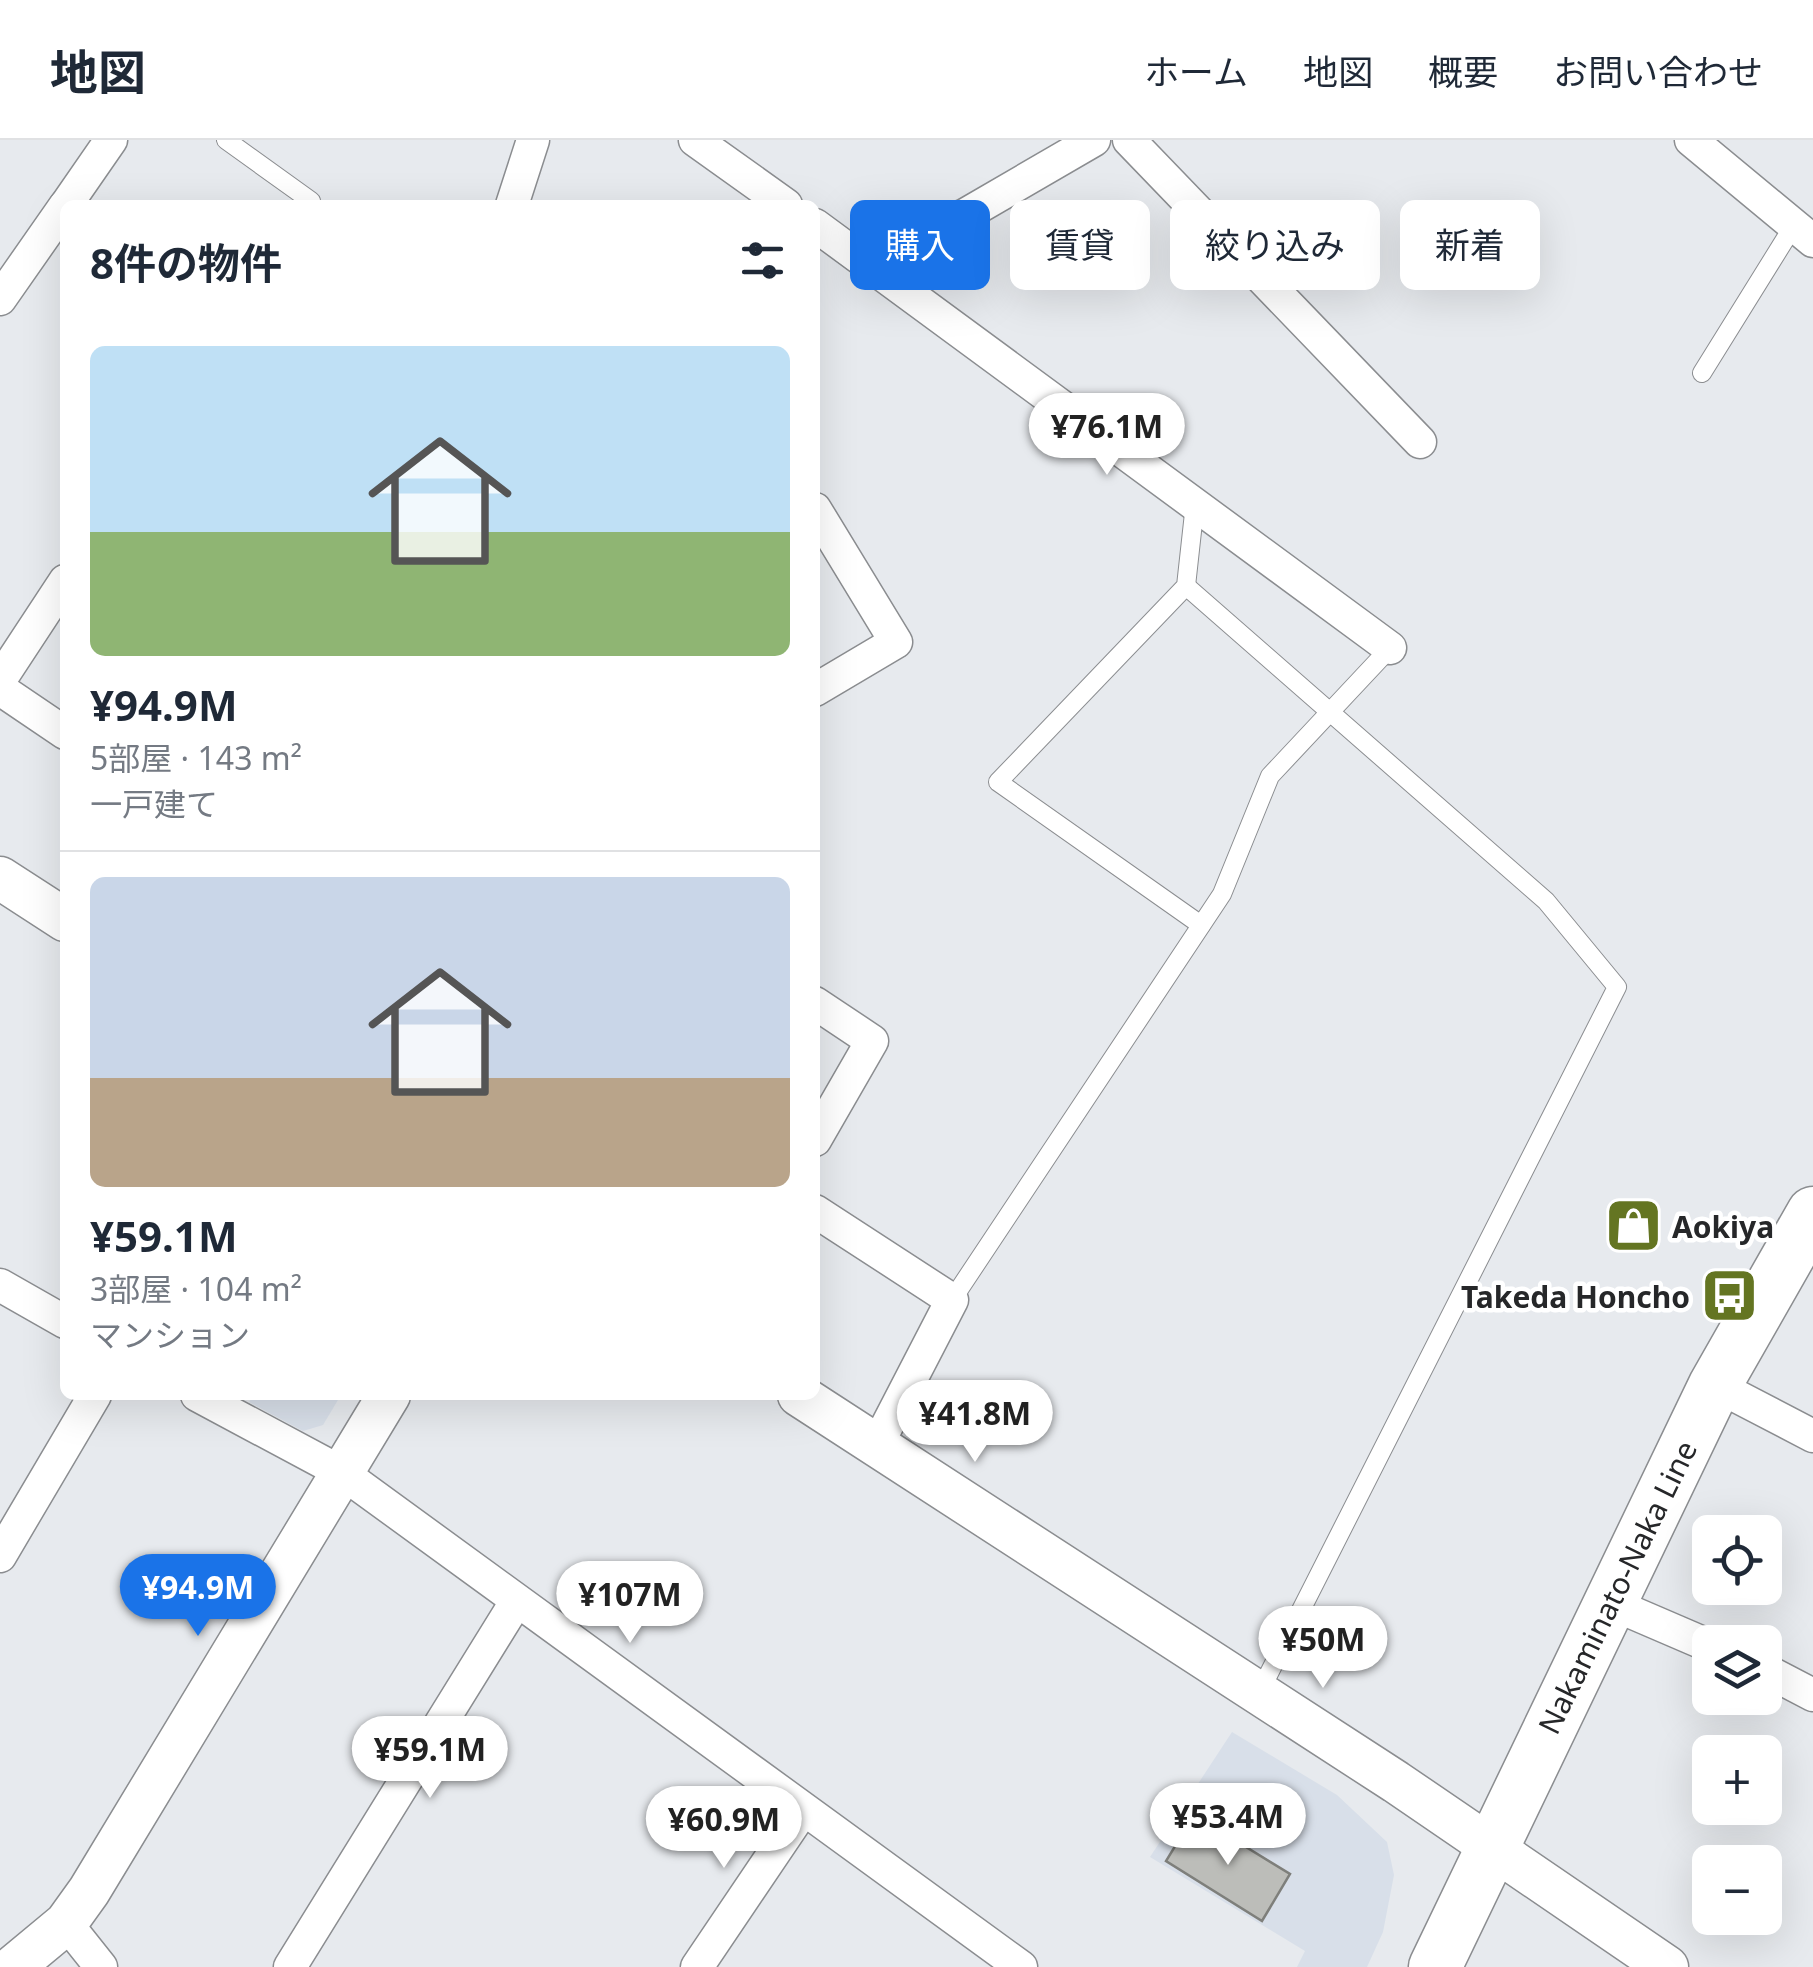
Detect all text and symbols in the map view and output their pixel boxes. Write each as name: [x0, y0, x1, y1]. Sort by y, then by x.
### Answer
text: 地図: [50, 39, 146, 104]
text: ホーム: [1144, 48, 1248, 95]
text: 地図: [1303, 48, 1373, 95]
text: 概要: [1428, 48, 1498, 95]
text: お問い合わせ: [1553, 48, 1763, 95]
chip: 購入: [850, 200, 990, 290]
chip: 賃貸: [1010, 200, 1150, 290]
chip: 絞り込み: [1170, 200, 1380, 290]
chip: 新着: [1400, 200, 1540, 290]
icon: filters: [735, 233, 790, 288]
text: 8件の物件: [90, 234, 282, 291]
pin: ¥76.1M: [1026, 393, 1188, 478]
text: ¥76.1M: [1051, 404, 1163, 447]
icon: home: [350, 411, 530, 591]
text: ¥94.9M: [90, 676, 238, 733]
text: 5部屋 · 143 m²: [90, 736, 302, 779]
text: 一戸建て: [90, 782, 218, 825]
icon: home: [350, 942, 530, 1122]
shop icon: Aokiya: [1603, 1196, 1663, 1256]
place label: Aokiya: [1672, 1206, 1774, 1247]
text: ¥59.1M: [90, 1207, 238, 1264]
bus stop icon: Takeda Honcho: [1699, 1266, 1759, 1326]
text: 3部屋 · 104 m²: [90, 1267, 302, 1310]
place label: Takeda Honcho: [1461, 1276, 1690, 1317]
text: マンション: [90, 1313, 250, 1356]
pin: ¥41.8M: [894, 1380, 1056, 1465]
text: ¥41.8M: [919, 1391, 1031, 1434]
street label: Nakaminato-Naka Line: [1528, 1434, 1706, 1740]
map controls: [1692, 1515, 1782, 1935]
button: locate: [1692, 1515, 1782, 1605]
pin: ¥94.9M: [117, 1554, 279, 1639]
pin: ¥107M: [560, 1561, 700, 1646]
text: ¥94.9M: [142, 1565, 254, 1608]
text: ¥107M: [578, 1572, 682, 1615]
pin: ¥50M: [1264, 1606, 1382, 1691]
text: ¥50M: [1280, 1617, 1366, 1660]
button: layers: [1692, 1625, 1782, 1715]
pin: ¥59.1M: [349, 1716, 511, 1801]
text: ¥59.1M: [374, 1727, 486, 1770]
button: +: [1692, 1735, 1782, 1825]
pin: ¥53.4M: [1147, 1783, 1309, 1868]
pin: ¥60.9M: [643, 1786, 805, 1871]
text: ¥53.4M: [1172, 1794, 1284, 1837]
text: ¥60.9M: [668, 1797, 780, 1840]
button: −: [1692, 1845, 1782, 1935]

